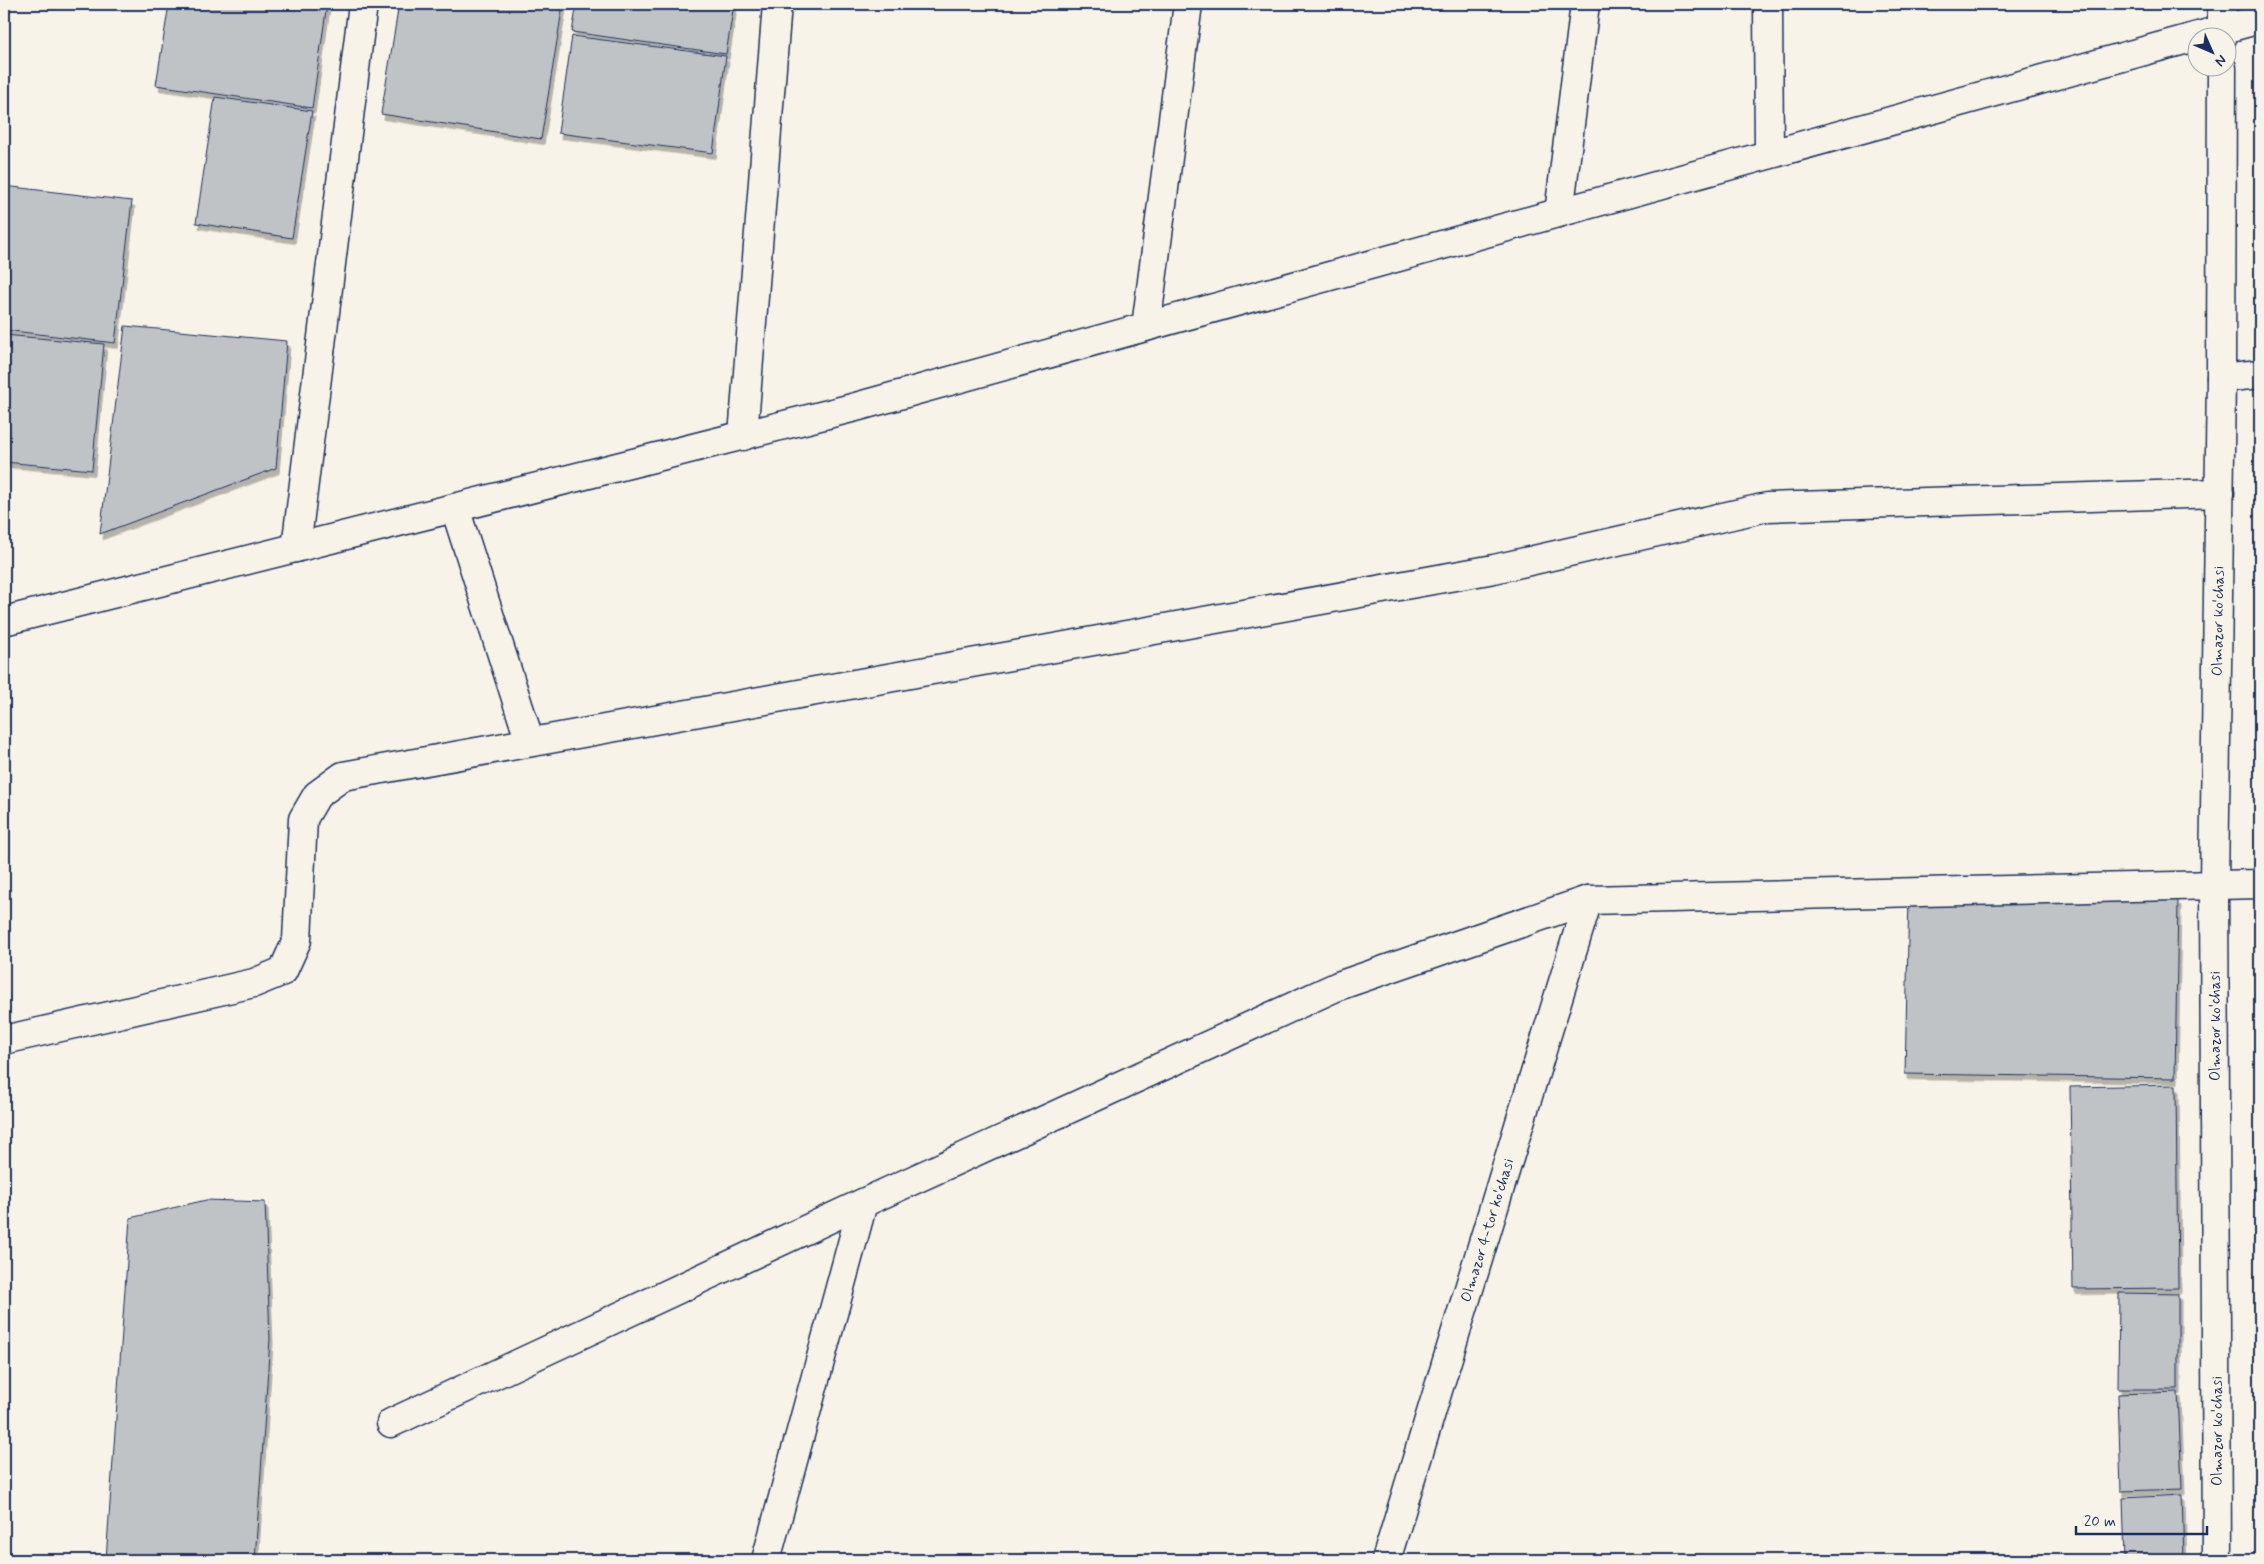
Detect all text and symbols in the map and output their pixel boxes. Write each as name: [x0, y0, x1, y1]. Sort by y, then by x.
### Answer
north arrow: [2186, 28, 2236, 78]
text: N: [2211, 51, 2230, 70]
street label: Olmazor ko'chasi: [2208, 566, 2229, 676]
street label: Olmazor ko'chasi: [2206, 971, 2226, 1081]
street label: Olmazor 4-tor ko'chasi: [1456, 1156, 1519, 1305]
street label: Olmazor ko'chasi: [2208, 1376, 2228, 1486]
scale bar: [2076, 1504, 2208, 1536]
text: 20 m: [2084, 1512, 2116, 1532]

